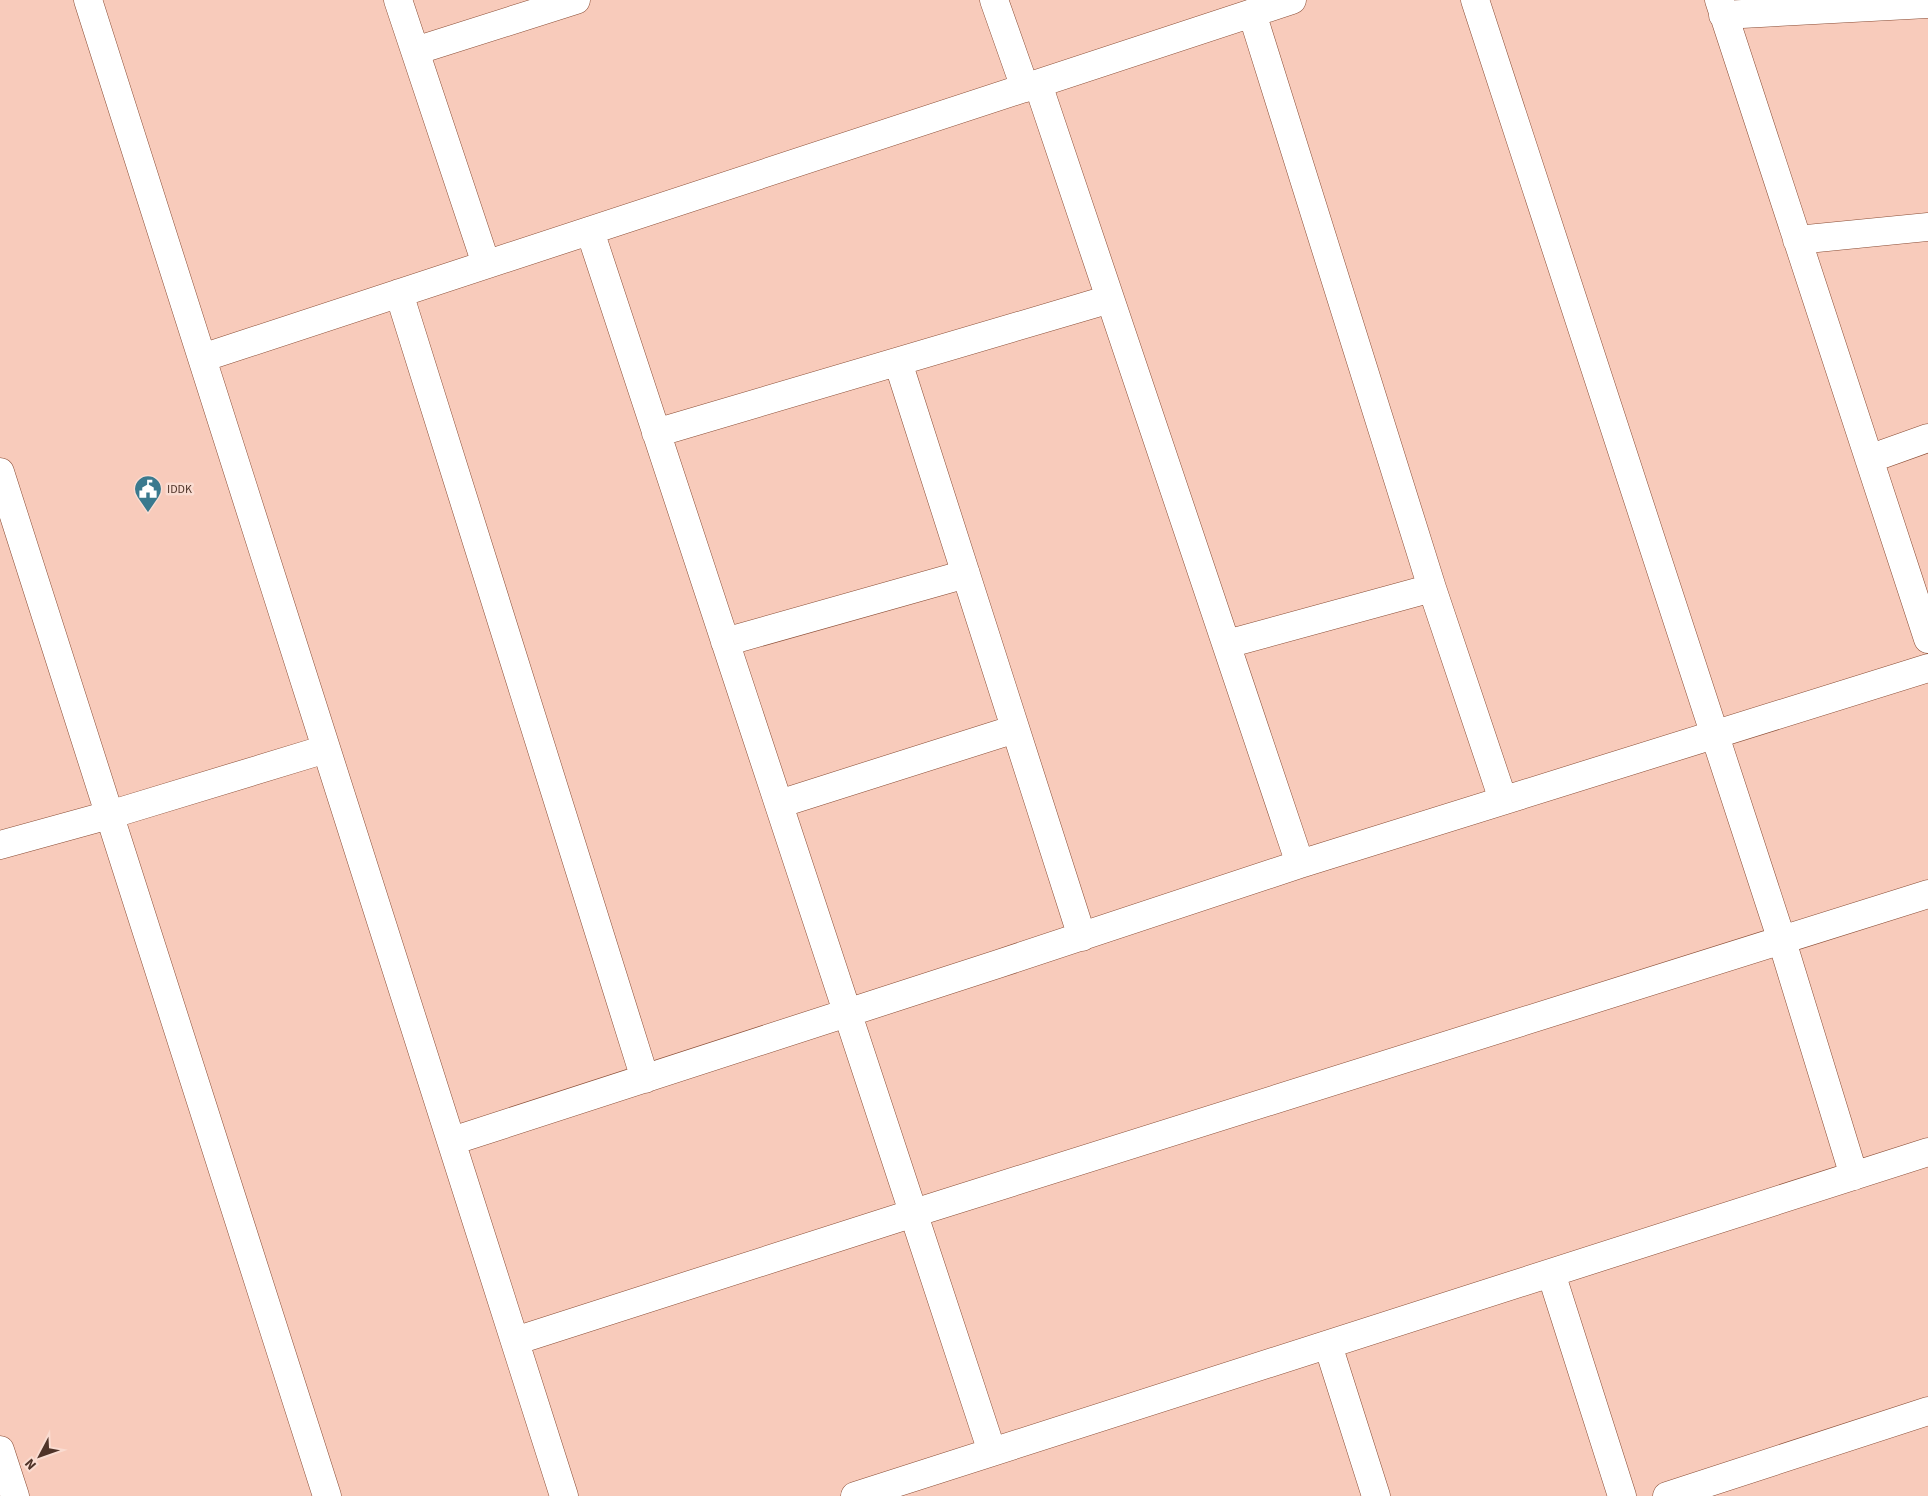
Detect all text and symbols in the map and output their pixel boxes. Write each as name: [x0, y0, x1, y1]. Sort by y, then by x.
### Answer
public building icon: IDDK: [133, 474, 163, 513]
place label: IDDK: [167, 481, 192, 498]
north arrow: [15, 1431, 65, 1481]
text: N: [20, 1454, 42, 1474]

